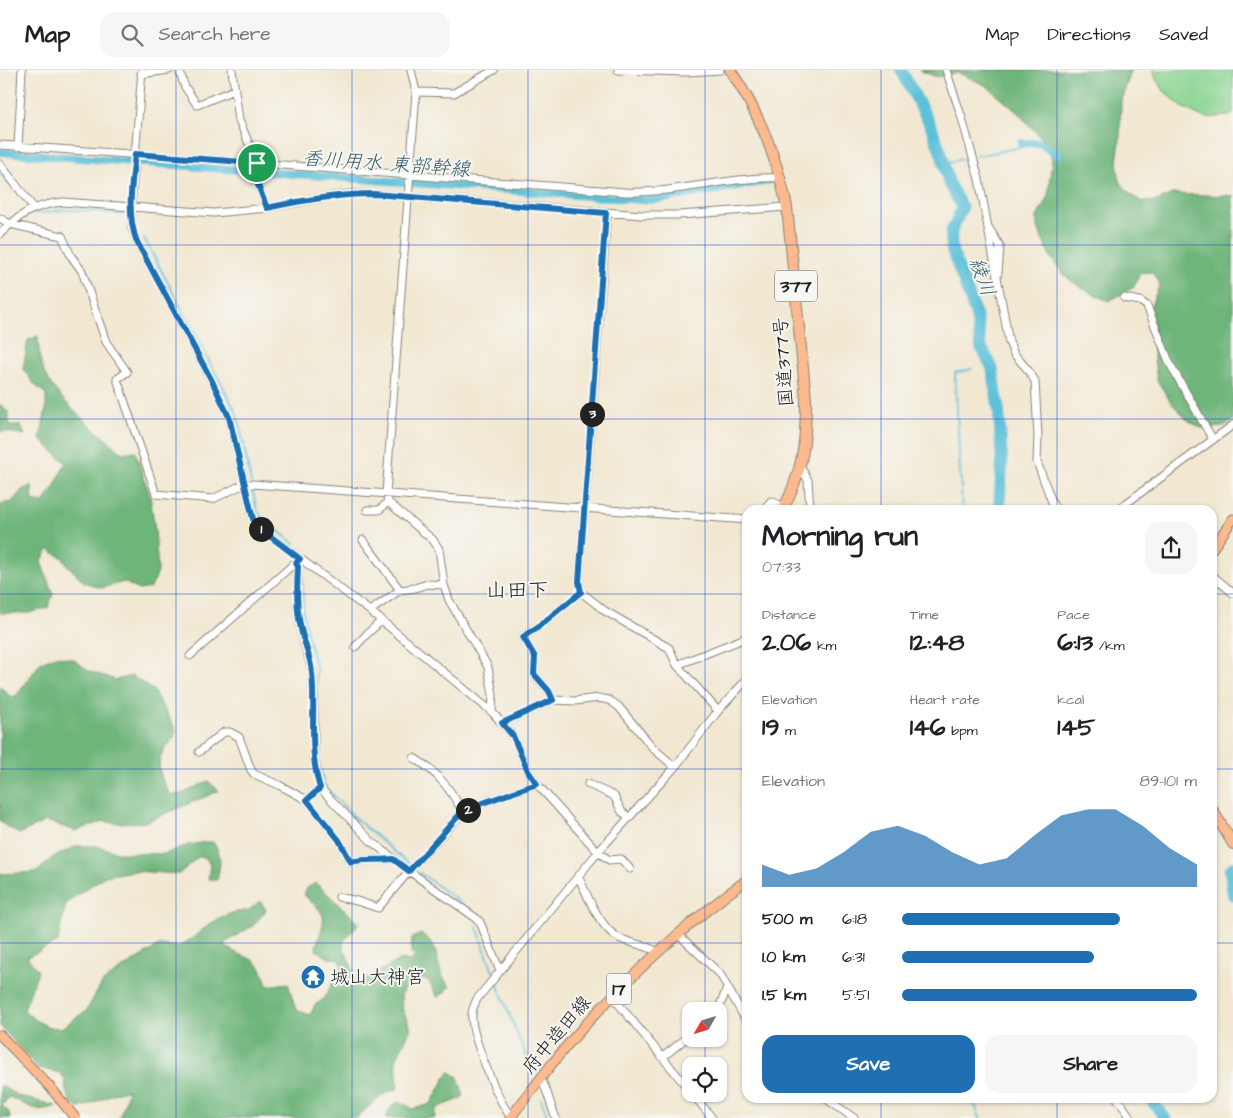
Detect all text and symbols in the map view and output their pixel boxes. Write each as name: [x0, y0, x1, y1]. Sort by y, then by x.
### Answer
search box: [100, 12, 450, 57]
text: Map: [25, 18, 70, 52]
icon: search: [118, 21, 146, 49]
text: Search here: [158, 21, 271, 48]
text: Map: [985, 22, 1019, 47]
text: Directions: [1047, 22, 1131, 47]
text: Saved: [1159, 22, 1208, 47]
pin: [236, 142, 278, 184]
water label: 香川用水 東部幹線: [301, 144, 472, 184]
icon: arrive: [243, 149, 271, 177]
water label: 綾川: [962, 253, 1002, 301]
road number: 377: [775, 270, 817, 302]
street label: 国道377号: [767, 316, 801, 408]
pin: 3: [580, 402, 604, 426]
text: 3: [589, 404, 596, 424]
pin: 1: [248, 516, 274, 542]
text: Morning run: [762, 517, 918, 556]
text: 1: [261, 519, 262, 539]
button: share: [1145, 522, 1197, 574]
text: 07:33: [762, 556, 801, 578]
district label: 山田下: [486, 576, 549, 605]
text: Distance: [762, 605, 816, 625]
text: Time: [910, 605, 939, 625]
text: Pace: [1057, 605, 1090, 625]
text: 2.06: [762, 625, 811, 660]
text: 12:48: [910, 625, 965, 660]
text: 6:13: [1057, 625, 1093, 660]
text: km: [811, 636, 836, 656]
text: /km: [1093, 636, 1125, 656]
text: Elevation: [762, 690, 817, 710]
text: Heart rate: [910, 690, 980, 710]
text: kcal: [1057, 690, 1084, 710]
text: 19: [762, 710, 779, 745]
text: 146: [910, 710, 946, 745]
text: 145: [1057, 710, 1095, 745]
text: m: [779, 721, 796, 741]
text: bpm: [946, 721, 978, 741]
text: Elevation: [762, 770, 825, 792]
text: 89–101 m: [1140, 770, 1197, 792]
pin: 2: [456, 798, 480, 822]
text: 2: [464, 800, 473, 820]
text: 500 m: [762, 908, 812, 930]
text: 6:18: [842, 908, 867, 930]
text: 1.0 km: [762, 946, 805, 968]
text: 6:31: [842, 946, 865, 968]
temple icon: 城山大神宮: [300, 964, 326, 990]
place label: 城山大神宮: [330, 964, 425, 991]
road number: 17: [606, 974, 632, 1004]
text: 1.5 km: [762, 984, 806, 1006]
text: 5:51: [842, 984, 869, 1006]
street label: 府中造田線: [516, 990, 598, 1080]
north arrow: [682, 1002, 728, 1048]
map controls: [682, 1002, 727, 1102]
button: Save: [762, 1035, 975, 1093]
button: Share: [985, 1035, 1197, 1093]
button: locate: [682, 1057, 727, 1102]

